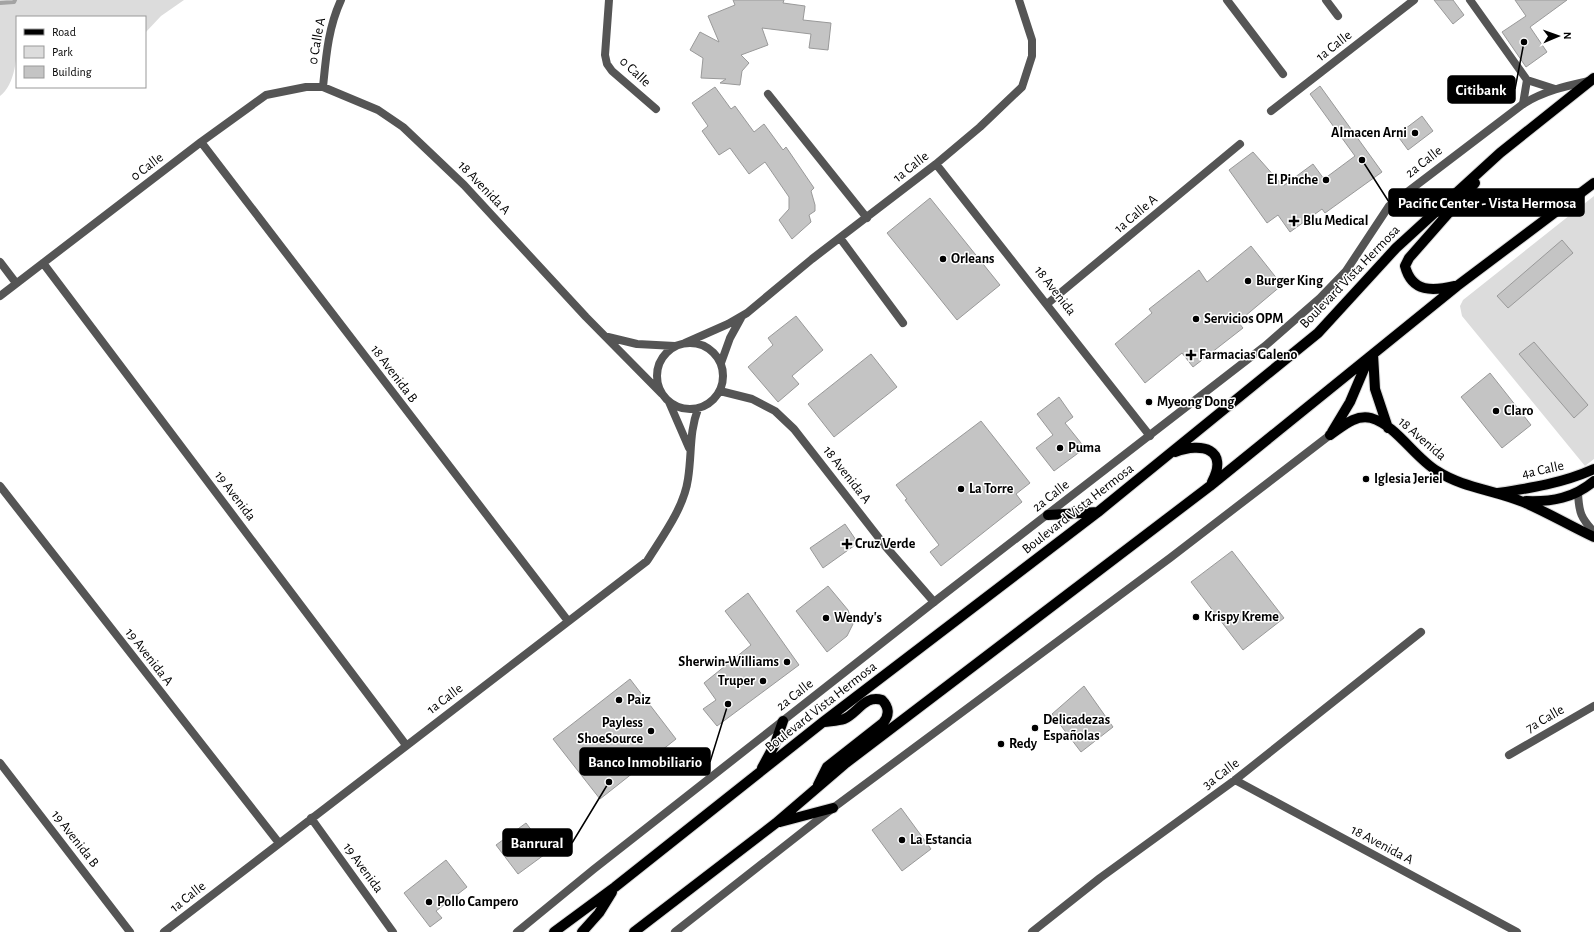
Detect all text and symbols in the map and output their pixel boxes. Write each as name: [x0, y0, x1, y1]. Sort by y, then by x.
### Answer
legend: [16, 16, 146, 88]
north arrow: [1538, 16, 1578, 56]
street label: 0 Calle A: [306, 17, 328, 65]
text: Road: [52, 26, 76, 38]
street label: 1a Calle: [1314, 28, 1354, 64]
text: N: [1562, 32, 1573, 40]
text: Park: [52, 46, 73, 58]
street label: 0 Calle: [617, 54, 653, 90]
text: Building: [52, 66, 92, 78]
callout: Citibank: [1448, 76, 1515, 103]
text: Citibank: [1456, 83, 1507, 98]
place label: Almacen Arni: [1331, 126, 1407, 140]
marker: Almacen Arni: [1410, 128, 1420, 138]
street label: 2a Calle: [1403, 143, 1445, 181]
street label: 1a Calle: [891, 149, 931, 185]
street label: 0 Calle: [128, 150, 166, 184]
street label: 18 Avenida A: [455, 158, 513, 218]
place label: El Pinche: [1267, 173, 1318, 187]
marker: El Pinche: [1321, 175, 1331, 185]
callout: Pacific Center - Vista Hermosa: [1389, 189, 1584, 216]
street label: 1a Calle A: [1112, 192, 1160, 236]
text: Pacific Center - Vista Hermosa: [1398, 196, 1576, 211]
place label: Blu Medical: [1303, 214, 1368, 228]
marker: Blu Medical: [1288, 215, 1300, 227]
street label: Boulevard Vista Hermosa: [1297, 222, 1403, 331]
place label: Orleans: [951, 252, 994, 266]
marker: Orleans: [938, 254, 948, 264]
street label: 18 Avenida: [1032, 264, 1079, 319]
place label: Burger King: [1256, 274, 1324, 288]
marker: Burger King: [1243, 276, 1253, 286]
place label: Servicios OPM: [1204, 312, 1283, 326]
marker: Servicios OPM: [1191, 314, 1201, 324]
street label: 18 Avenida B: [368, 343, 420, 405]
place label: Farmacias Galeno: [1199, 348, 1298, 362]
marker: Farmacias Galeno: [1186, 350, 1196, 360]
place label: Myeong Dong: [1157, 395, 1235, 409]
marker: Myeong Dong: [1144, 397, 1154, 407]
place label: Claro: [1504, 404, 1533, 418]
marker: Claro: [1491, 406, 1501, 416]
street label: 18 Avenida: [1395, 415, 1449, 464]
place label: Puma: [1068, 441, 1101, 455]
marker: Puma: [1055, 443, 1065, 453]
street label: 18 Avenida A: [820, 444, 874, 506]
street label: 4a Calle: [1521, 459, 1565, 481]
street label: Boulevard Vista Hermosa: [1020, 461, 1137, 557]
street label: 19 Avenida: [212, 469, 258, 524]
place label: Iglesia Jeriel: [1374, 472, 1443, 486]
marker: Iglesia Jeriel: [1361, 474, 1371, 484]
street label: 2a Calle: [1030, 477, 1072, 515]
place label: La Torre: [969, 482, 1014, 496]
marker: La Torre: [956, 484, 966, 494]
place label: Cruz Verde: [855, 537, 916, 551]
marker: Cruz Verde: [842, 539, 852, 549]
place label: Krispy Kreme: [1204, 610, 1279, 624]
place label: Wendy's: [834, 611, 882, 625]
marker: Krispy Kreme: [1191, 612, 1201, 622]
marker: Wendy's: [821, 613, 831, 623]
street label: 19 Avenida A: [122, 626, 176, 688]
place label: Sherwin-Williams: [678, 655, 779, 669]
marker: Sherwin-Williams: [782, 657, 792, 667]
street label: Boulevard Vista Hermosa: [763, 659, 880, 755]
place label: Truper: [718, 674, 755, 688]
marker: Truper: [758, 676, 768, 686]
street label: 2a Calle: [774, 676, 816, 714]
street label: 1a Calle: [425, 681, 465, 717]
place label: Paiz: [627, 693, 651, 707]
marker: Paiz: [614, 695, 624, 705]
street label: 7a Calle: [1523, 703, 1567, 735]
place label: Delicadezas Españolas: [1043, 713, 1110, 743]
place label: Payless ShoeSource: [577, 716, 643, 746]
marker: Delicadezas Españolas: [1030, 723, 1040, 733]
marker: Payless ShoeSource: [646, 726, 656, 736]
place label: Redy: [1009, 737, 1038, 751]
marker: Redy: [996, 739, 1006, 749]
callout: Banco Inmobiliario: [580, 748, 710, 775]
text: Banco Inmobiliario: [588, 755, 702, 770]
street label: 3a Calle: [1200, 756, 1242, 792]
street label: 19 Avenida B: [49, 808, 101, 870]
street label: 18 Avenida A: [1348, 823, 1416, 867]
callout: Banrural: [503, 829, 572, 856]
place label: La Estancia: [910, 833, 972, 847]
marker: La Estancia: [897, 835, 907, 845]
text: Banrural: [511, 836, 563, 851]
street label: 19 Avenida: [340, 840, 386, 896]
street label: 1a Calle: [168, 879, 208, 915]
place label: Pollo Campero: [437, 895, 519, 909]
marker: Pollo Campero: [424, 897, 434, 907]

